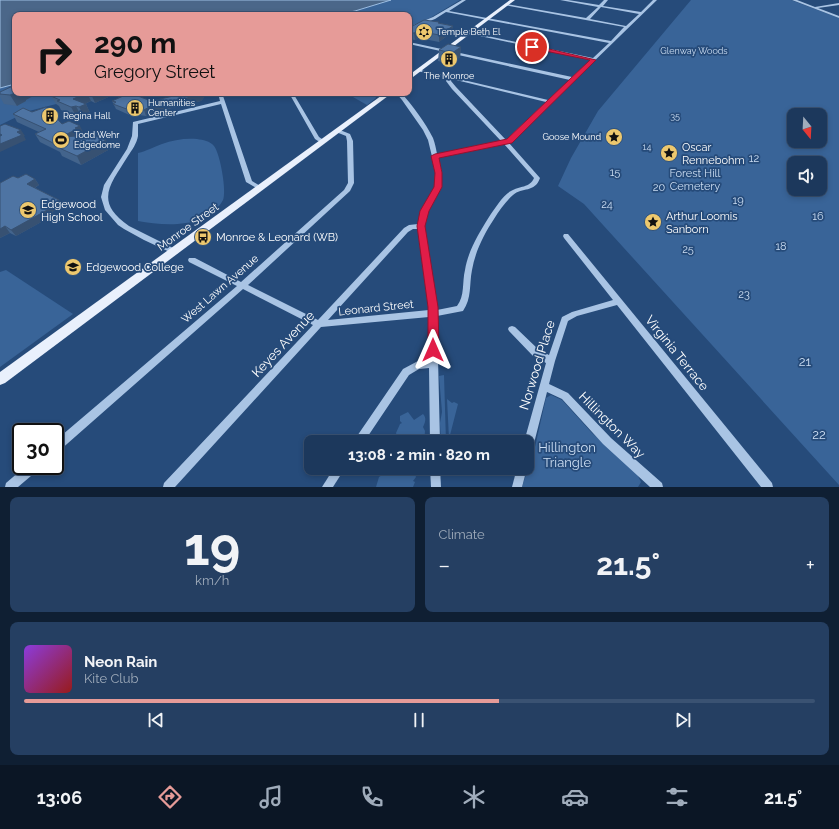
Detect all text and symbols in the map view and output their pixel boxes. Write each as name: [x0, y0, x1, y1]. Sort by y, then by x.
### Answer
synagogue icon: Temple Beth El: [414, 22, 434, 42]
text: 290 m: [94, 27, 176, 60]
place label: Temple Beth El: [437, 27, 501, 37]
icon: right: [28, 28, 80, 80]
pin: [515, 30, 549, 64]
icon: arrive: [521, 36, 543, 58]
park label: Glenway Woods: [660, 46, 728, 56]
building icon: The Monroe: [439, 49, 459, 69]
text: Gregory Street: [94, 61, 215, 82]
place label: The Monroe: [424, 71, 475, 81]
building icon: Humanities Center: [125, 98, 145, 118]
place label: Humanities Center: [148, 98, 196, 118]
building icon: Regina Hall: [40, 106, 60, 126]
north arrow: [787, 108, 827, 148]
map controls: [787, 108, 827, 196]
place label: Regina Hall: [63, 111, 111, 121]
park label: 35: [670, 111, 680, 121]
place icon: Goose Mound: [604, 127, 624, 147]
sports icon: Todd Wehr Edgedome: [51, 130, 71, 150]
place label: Todd Wehr Edgedome: [74, 130, 121, 150]
place label: Goose Mound: [543, 132, 601, 142]
place label: Oscar Rennebohm: [682, 141, 745, 167]
park label: 14: [643, 142, 651, 152]
place icon: Oscar Rennebohm: [659, 143, 679, 163]
park label: 12: [749, 152, 759, 165]
button: sound: [787, 156, 827, 196]
park label: 15: [610, 166, 620, 179]
park label: Forest Hill Cemetery: [669, 167, 721, 193]
park label: 20: [653, 181, 665, 194]
park label: 19: [732, 194, 744, 207]
place label: Edgewood High School: [41, 198, 103, 224]
park label: 24: [601, 198, 613, 211]
school or university icon: Edgewood High School: [18, 200, 38, 220]
street label: Monroe Street: [155, 200, 221, 254]
place label: Arthur Loomis Sanborn: [666, 210, 738, 236]
park label: 16: [812, 210, 824, 223]
place icon: Arthur Loomis Sanborn: [643, 212, 663, 232]
bus stop icon: Monroe & Leonard (WB): [193, 227, 213, 247]
place label: Monroe & Leonard (WB): [216, 231, 338, 244]
park label: 18: [775, 240, 787, 253]
park label: 25: [682, 243, 694, 256]
street label: West Lawn Avenue: [179, 252, 262, 326]
school or university icon: Edgewood College: [63, 257, 83, 277]
place label: Edgewood College: [86, 261, 184, 274]
park label: 23: [738, 288, 750, 301]
street label: Leonard Street: [338, 298, 415, 318]
street label: Keyes Avenue: [249, 308, 318, 380]
street label: Virginia Terrace: [642, 312, 712, 394]
street label: Norwood Place: [516, 318, 558, 412]
position arrow: [412, 329, 454, 371]
park label: 21: [799, 354, 812, 369]
street label: Hillington Way: [576, 389, 648, 461]
speed limit sign: 30: [12, 423, 64, 475]
park label: 22: [812, 427, 826, 442]
park label: Hillington Triangle: [538, 440, 596, 470]
text: 13:08 · 2 min · 820 m: [348, 446, 490, 464]
text: 19: [184, 516, 240, 577]
text: Climate: [439, 527, 485, 542]
text: 21.5°: [596, 547, 660, 582]
text: −: [439, 552, 450, 578]
text: +: [806, 552, 815, 578]
text: km/h: [195, 573, 229, 588]
text: Neon Rain: [84, 653, 157, 671]
text: Kite Club: [84, 671, 139, 686]
icon: previous: [145, 709, 167, 731]
icon: pause: [408, 709, 430, 731]
icon: next: [672, 709, 694, 731]
icon: directions: [156, 783, 184, 811]
icon: music: [257, 783, 285, 811]
icon: phone: [358, 783, 386, 811]
icon: climate: [460, 783, 488, 811]
icon: car: [561, 783, 589, 811]
icon: filters: [663, 783, 691, 811]
text: 13:06: [37, 787, 82, 808]
text: 21.5°: [764, 787, 802, 808]

